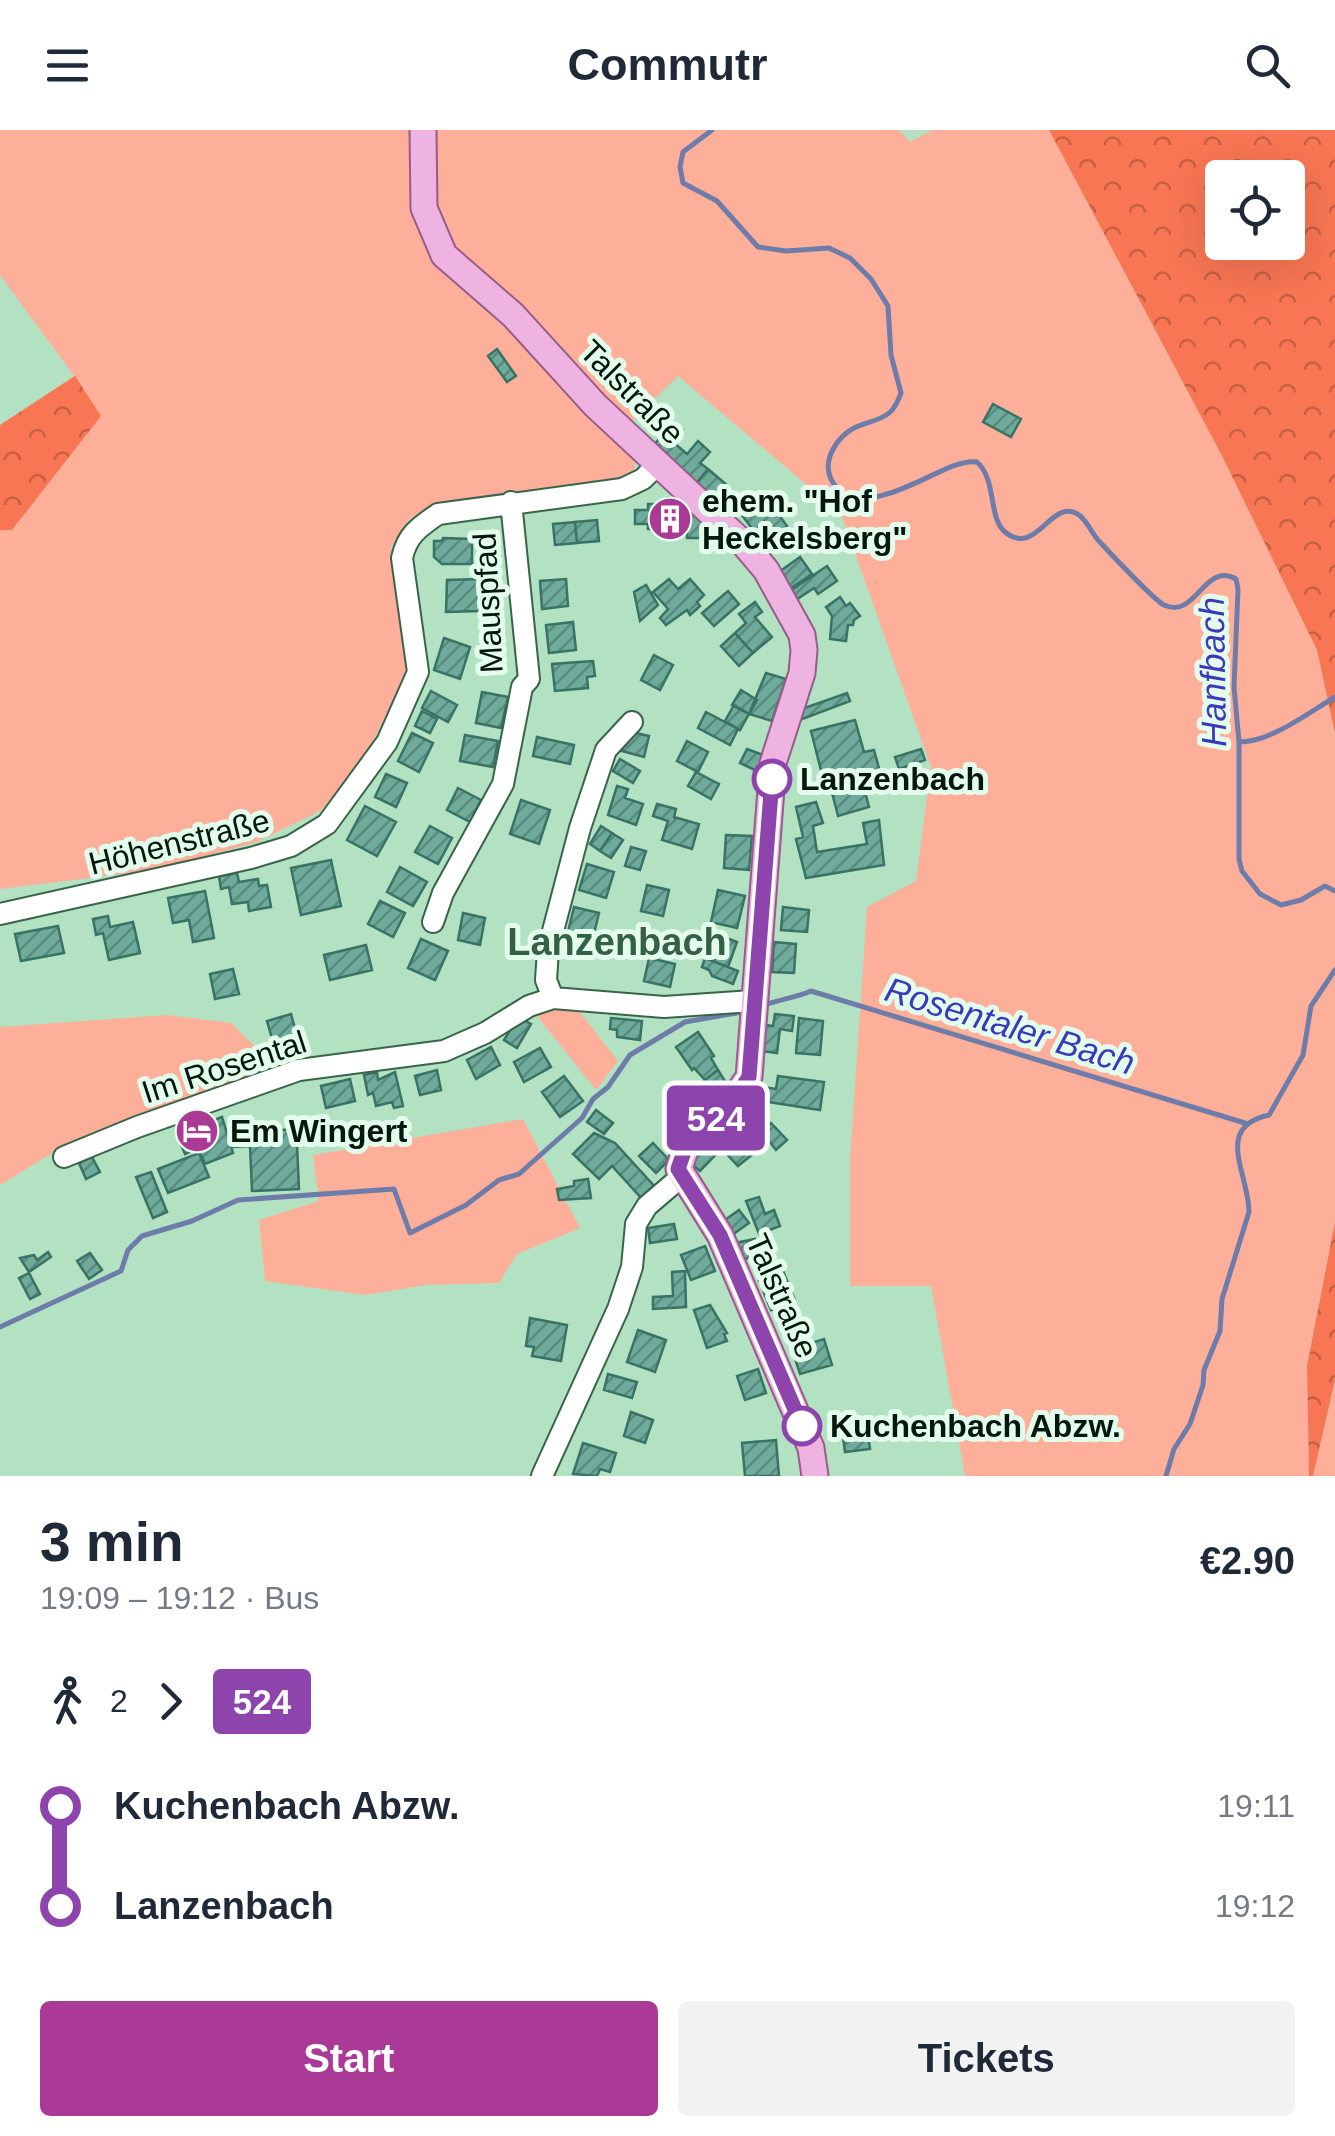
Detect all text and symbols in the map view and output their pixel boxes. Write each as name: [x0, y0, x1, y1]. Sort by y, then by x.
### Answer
icon: menu: [40, 38, 95, 93]
icon: search: [1240, 38, 1295, 93]
text: Commutr: [568, 39, 768, 90]
map controls: [1205, 160, 1305, 260]
button: locate: [1205, 160, 1305, 260]
street label: Talstraße: [573, 333, 691, 451]
place label: ehem. "Hof Heckelsberg": [702, 483, 908, 556]
building icon: ehem. "Hof Heckelsberg": [647, 496, 693, 542]
street label: Mauspfad: [466, 532, 510, 674]
water label: Hanfbach: [1192, 597, 1233, 747]
marker: Lanzenbach: [753, 760, 791, 798]
place label: Lanzenbach: [800, 761, 985, 797]
street label: Höhenstraße: [85, 802, 273, 882]
district label: Lanzenbach: [507, 921, 727, 963]
water label: Rosentaler Bach: [881, 969, 1140, 1082]
street label: Im Rosental: [137, 1024, 311, 1110]
line badge: 524: [658, 1086, 774, 1150]
text: 524: [687, 1099, 745, 1138]
hotel icon: Em Wingert: [174, 1108, 220, 1154]
place label: Em Wingert: [230, 1113, 408, 1149]
street label: Talstraße: [739, 1229, 825, 1363]
marker: Kuchenbach Abzw.: [783, 1407, 821, 1445]
place label: Kuchenbach Abzw.: [830, 1408, 1121, 1444]
text: 3 min: [40, 1511, 184, 1573]
text: €2.90: [1200, 1540, 1295, 1582]
text: 19:09 – 19:12 · Bus: [40, 1580, 319, 1616]
icon: walk: [40, 1674, 95, 1729]
icon: forward: [143, 1674, 198, 1729]
text: 524: [233, 1682, 291, 1721]
text: 2: [110, 1683, 128, 1719]
text: Kuchenbach Abzw.: [114, 1785, 460, 1827]
text: 19:11: [1217, 1788, 1295, 1824]
text: Lanzenbach: [114, 1885, 334, 1927]
text: 19:12: [1215, 1888, 1295, 1924]
button: Start: [40, 2001, 658, 2116]
button: Tickets: [678, 2001, 1295, 2116]

